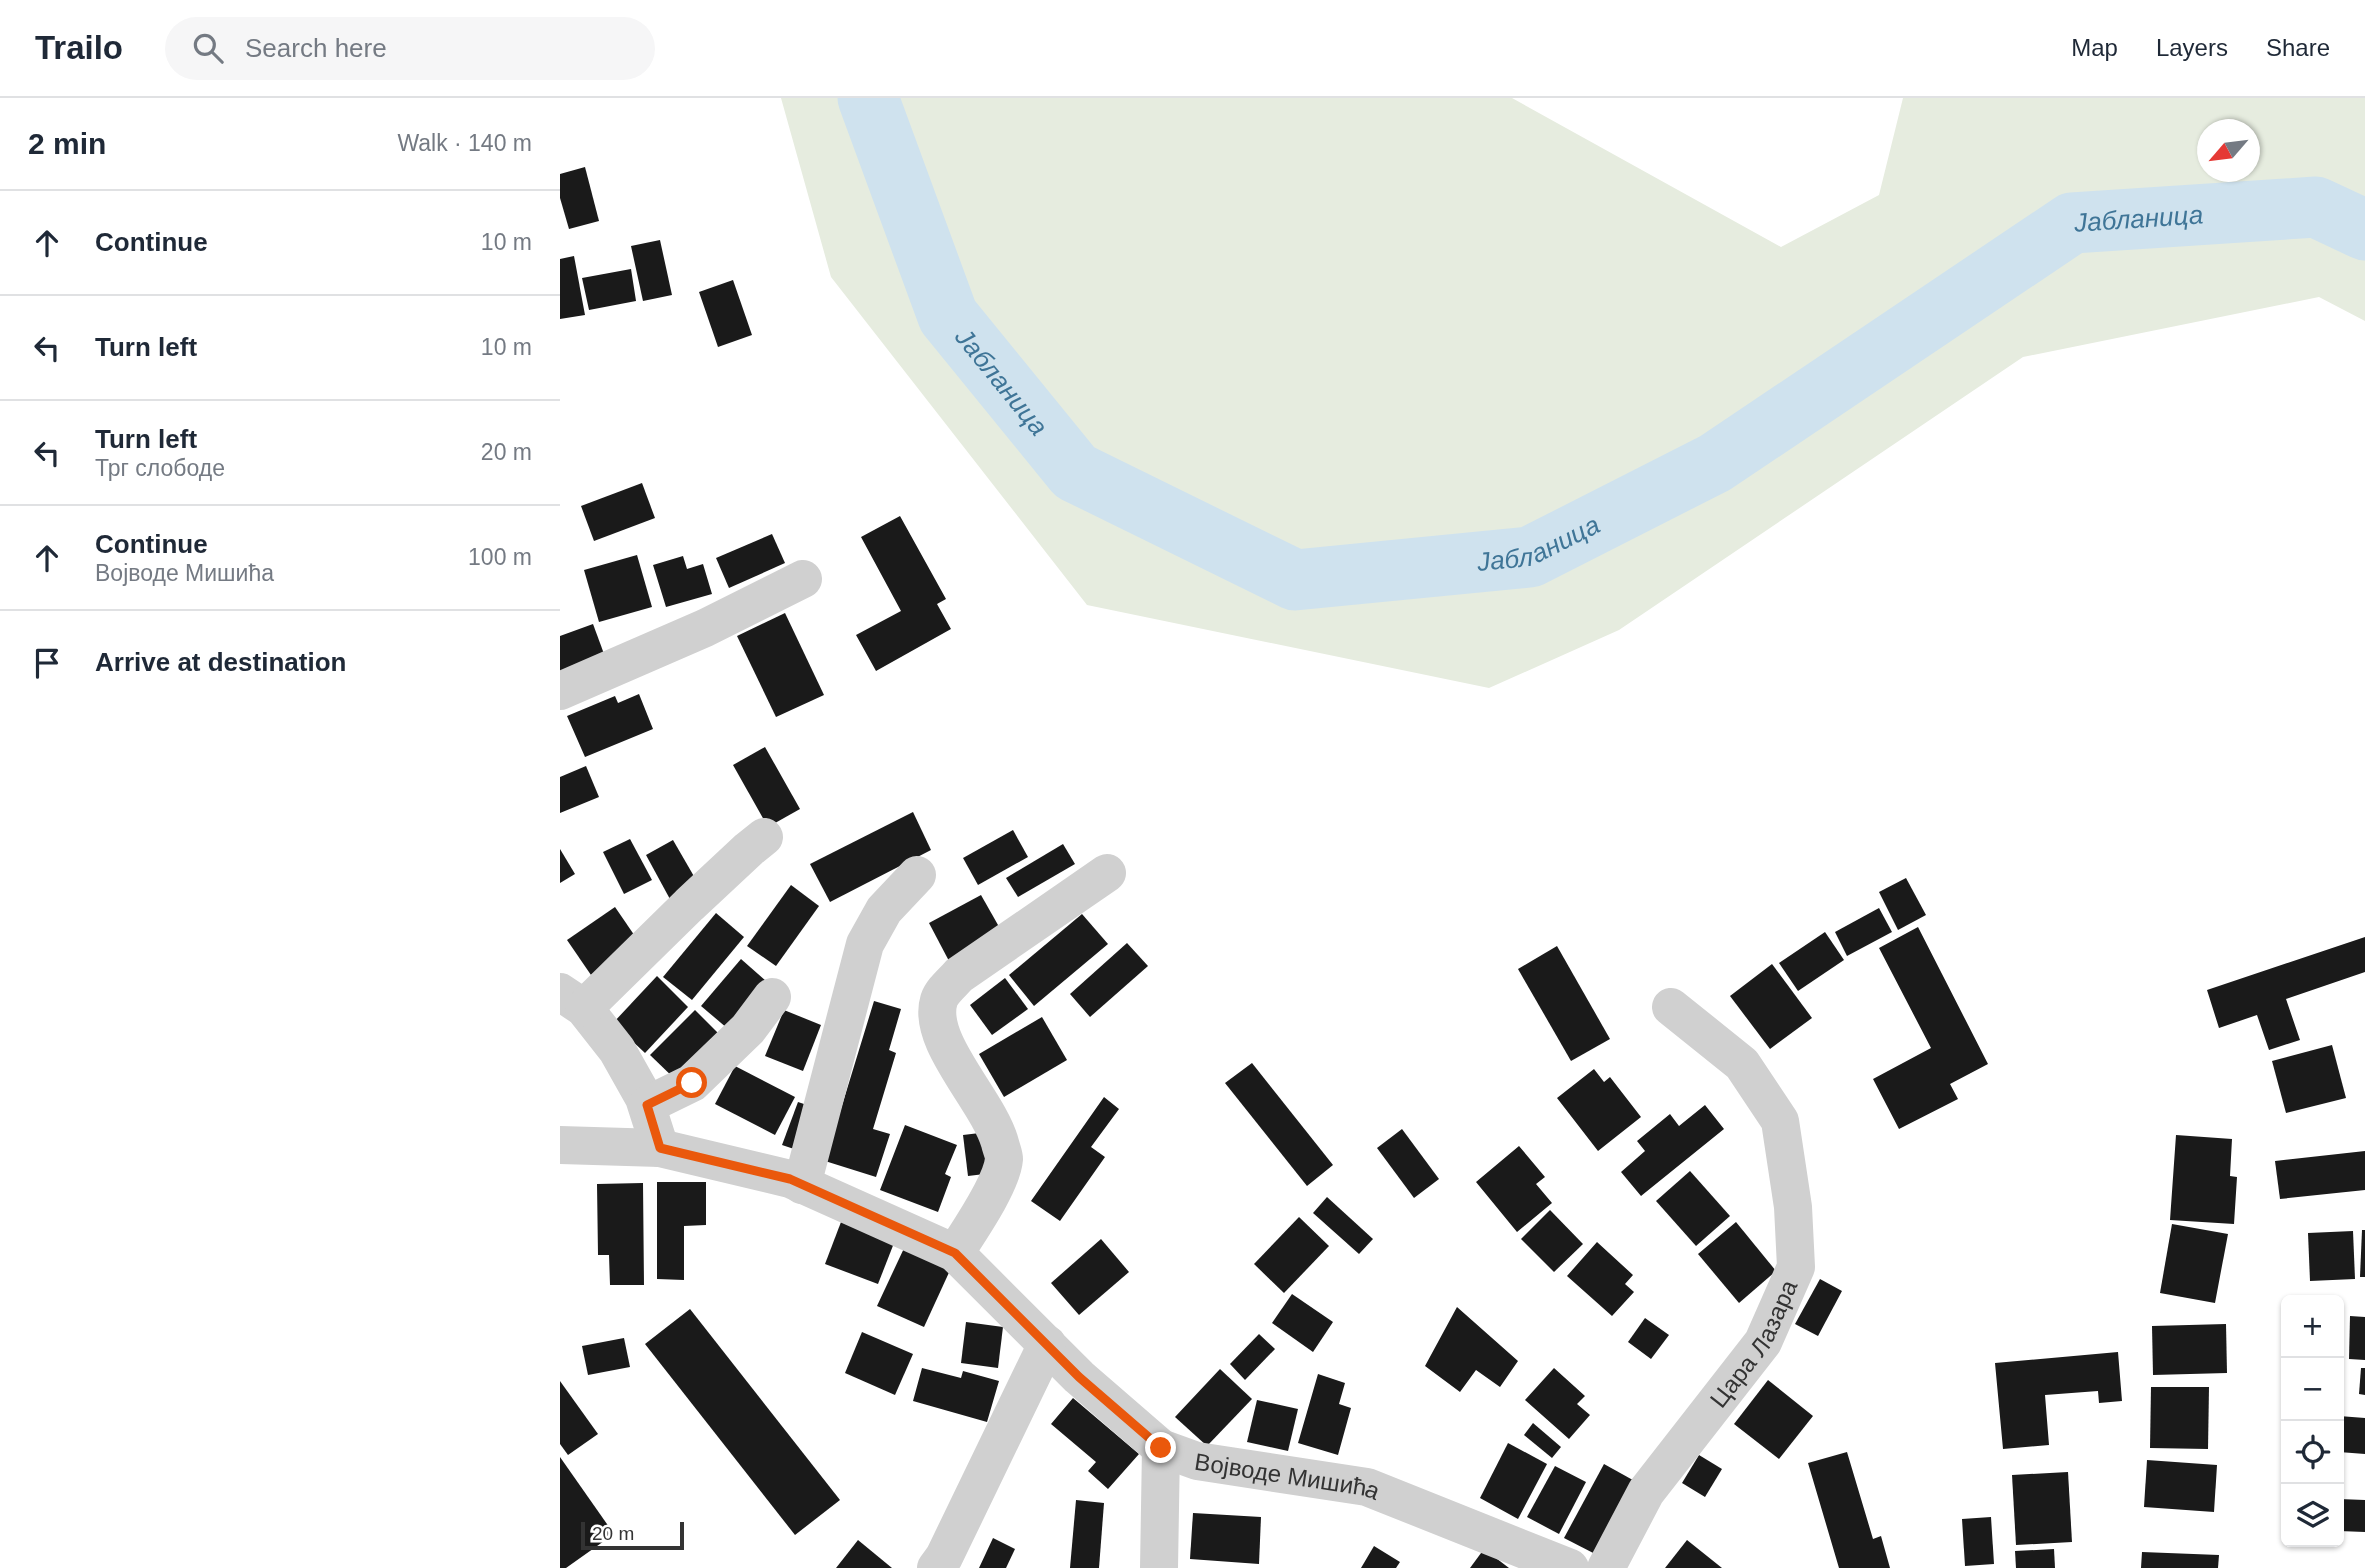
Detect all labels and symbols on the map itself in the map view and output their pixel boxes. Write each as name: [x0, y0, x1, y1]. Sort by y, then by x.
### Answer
north arrow: [2197, 119, 2260, 182]
water label: Јабланица: [2072, 199, 2204, 238]
water label: Јабланица: [949, 321, 1054, 441]
water label: Јабланица: [1475, 509, 1605, 577]
route start: [676, 1067, 707, 1098]
street label: Цара Лазара: [1704, 1275, 1802, 1412]
route end: [1145, 1432, 1176, 1463]
street label: Војводе Мишића: [1193, 1447, 1385, 1505]
scale bar: [581, 1519, 684, 1551]

